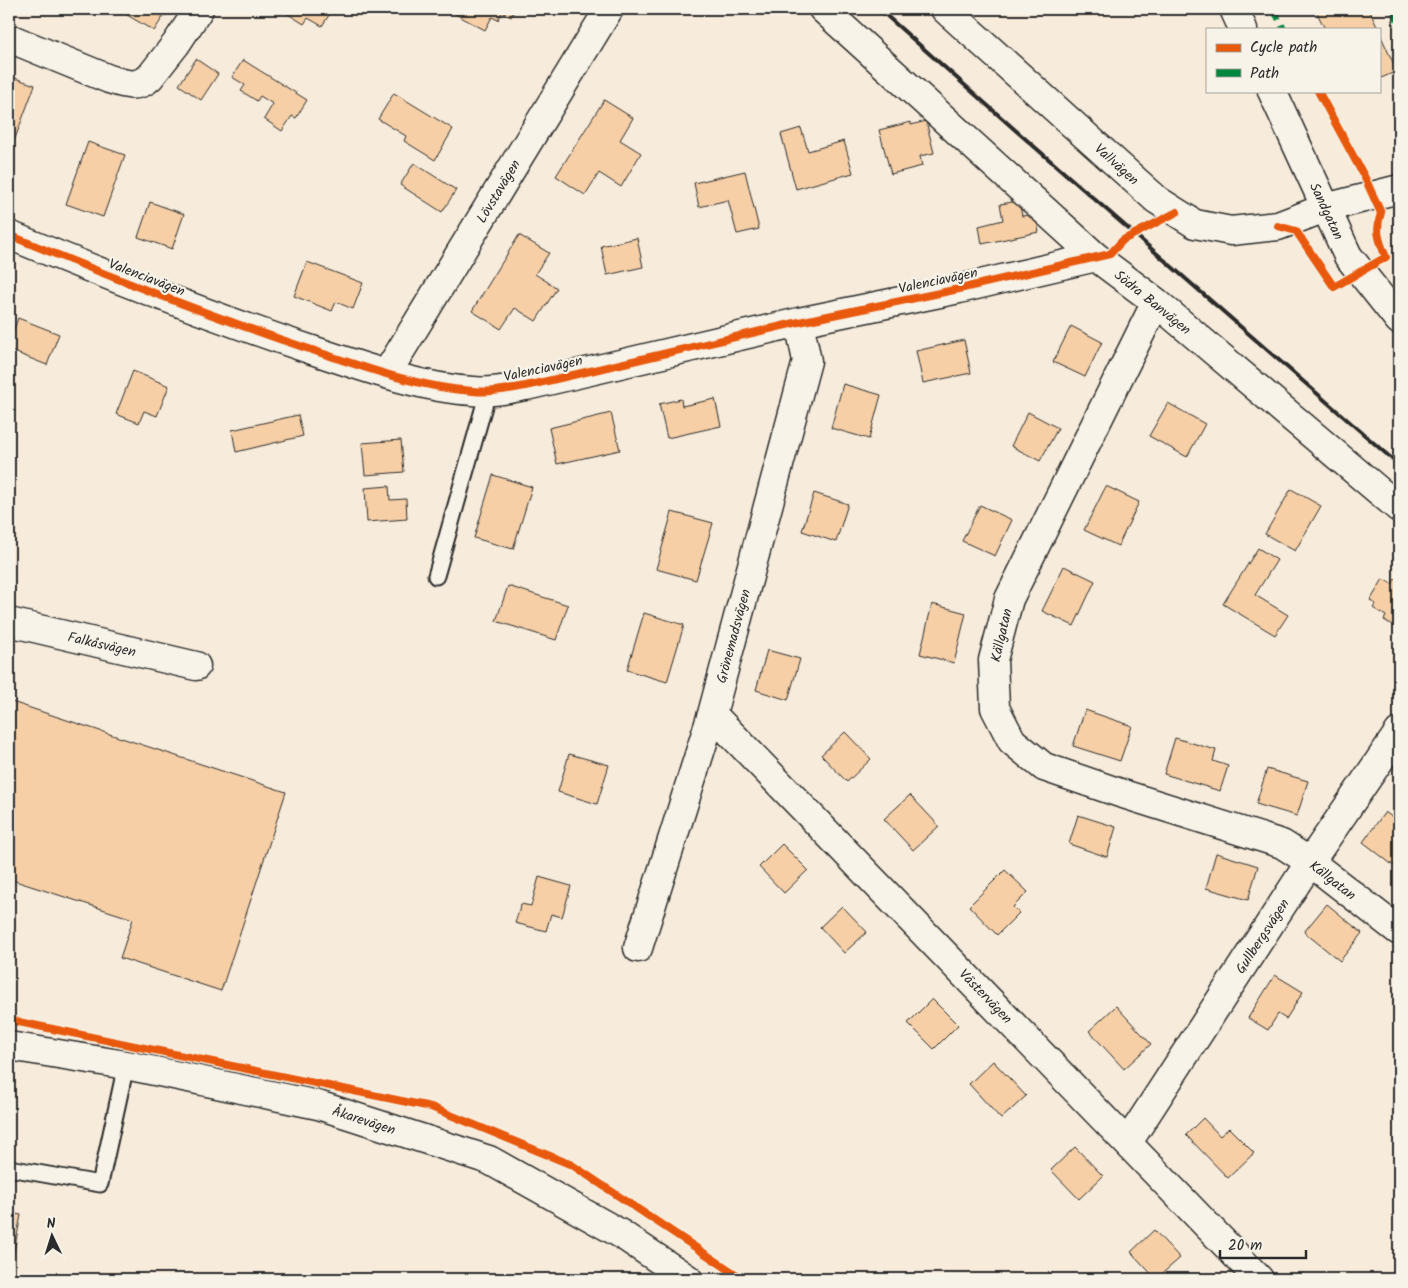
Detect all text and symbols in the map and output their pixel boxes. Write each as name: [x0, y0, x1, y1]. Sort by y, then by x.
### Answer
legend: [1206, 28, 1380, 92]
text: Cycle path: [1250, 36, 1317, 60]
text: Path: [1250, 62, 1279, 86]
street label: Vallvägen: [1089, 139, 1144, 191]
street label: Lövstavägen: [471, 156, 527, 228]
street label: Sandgatan: [1303, 179, 1349, 244]
street label: Valenciavägen: [105, 253, 188, 303]
street label: Valenciavägen: [897, 262, 980, 300]
street label: Södra Banvägen: [1109, 265, 1196, 341]
street label: Valenciavägen: [502, 350, 585, 388]
street label: Grönemadsvägen: [711, 587, 757, 686]
street label: Källgatan: [985, 606, 1019, 664]
street label: Falkåsvägen: [65, 626, 138, 663]
street label: Källgatan: [1304, 855, 1361, 906]
street label: Gullbergsvägen: [1230, 894, 1295, 979]
street label: Västervägen: [953, 964, 1017, 1029]
street label: Åkarevägen: [329, 1100, 398, 1142]
north arrow: [28, 1210, 78, 1260]
text: N: [46, 1213, 56, 1235]
scale bar: [1220, 1228, 1307, 1260]
text: 20 m: [1228, 1234, 1262, 1258]

